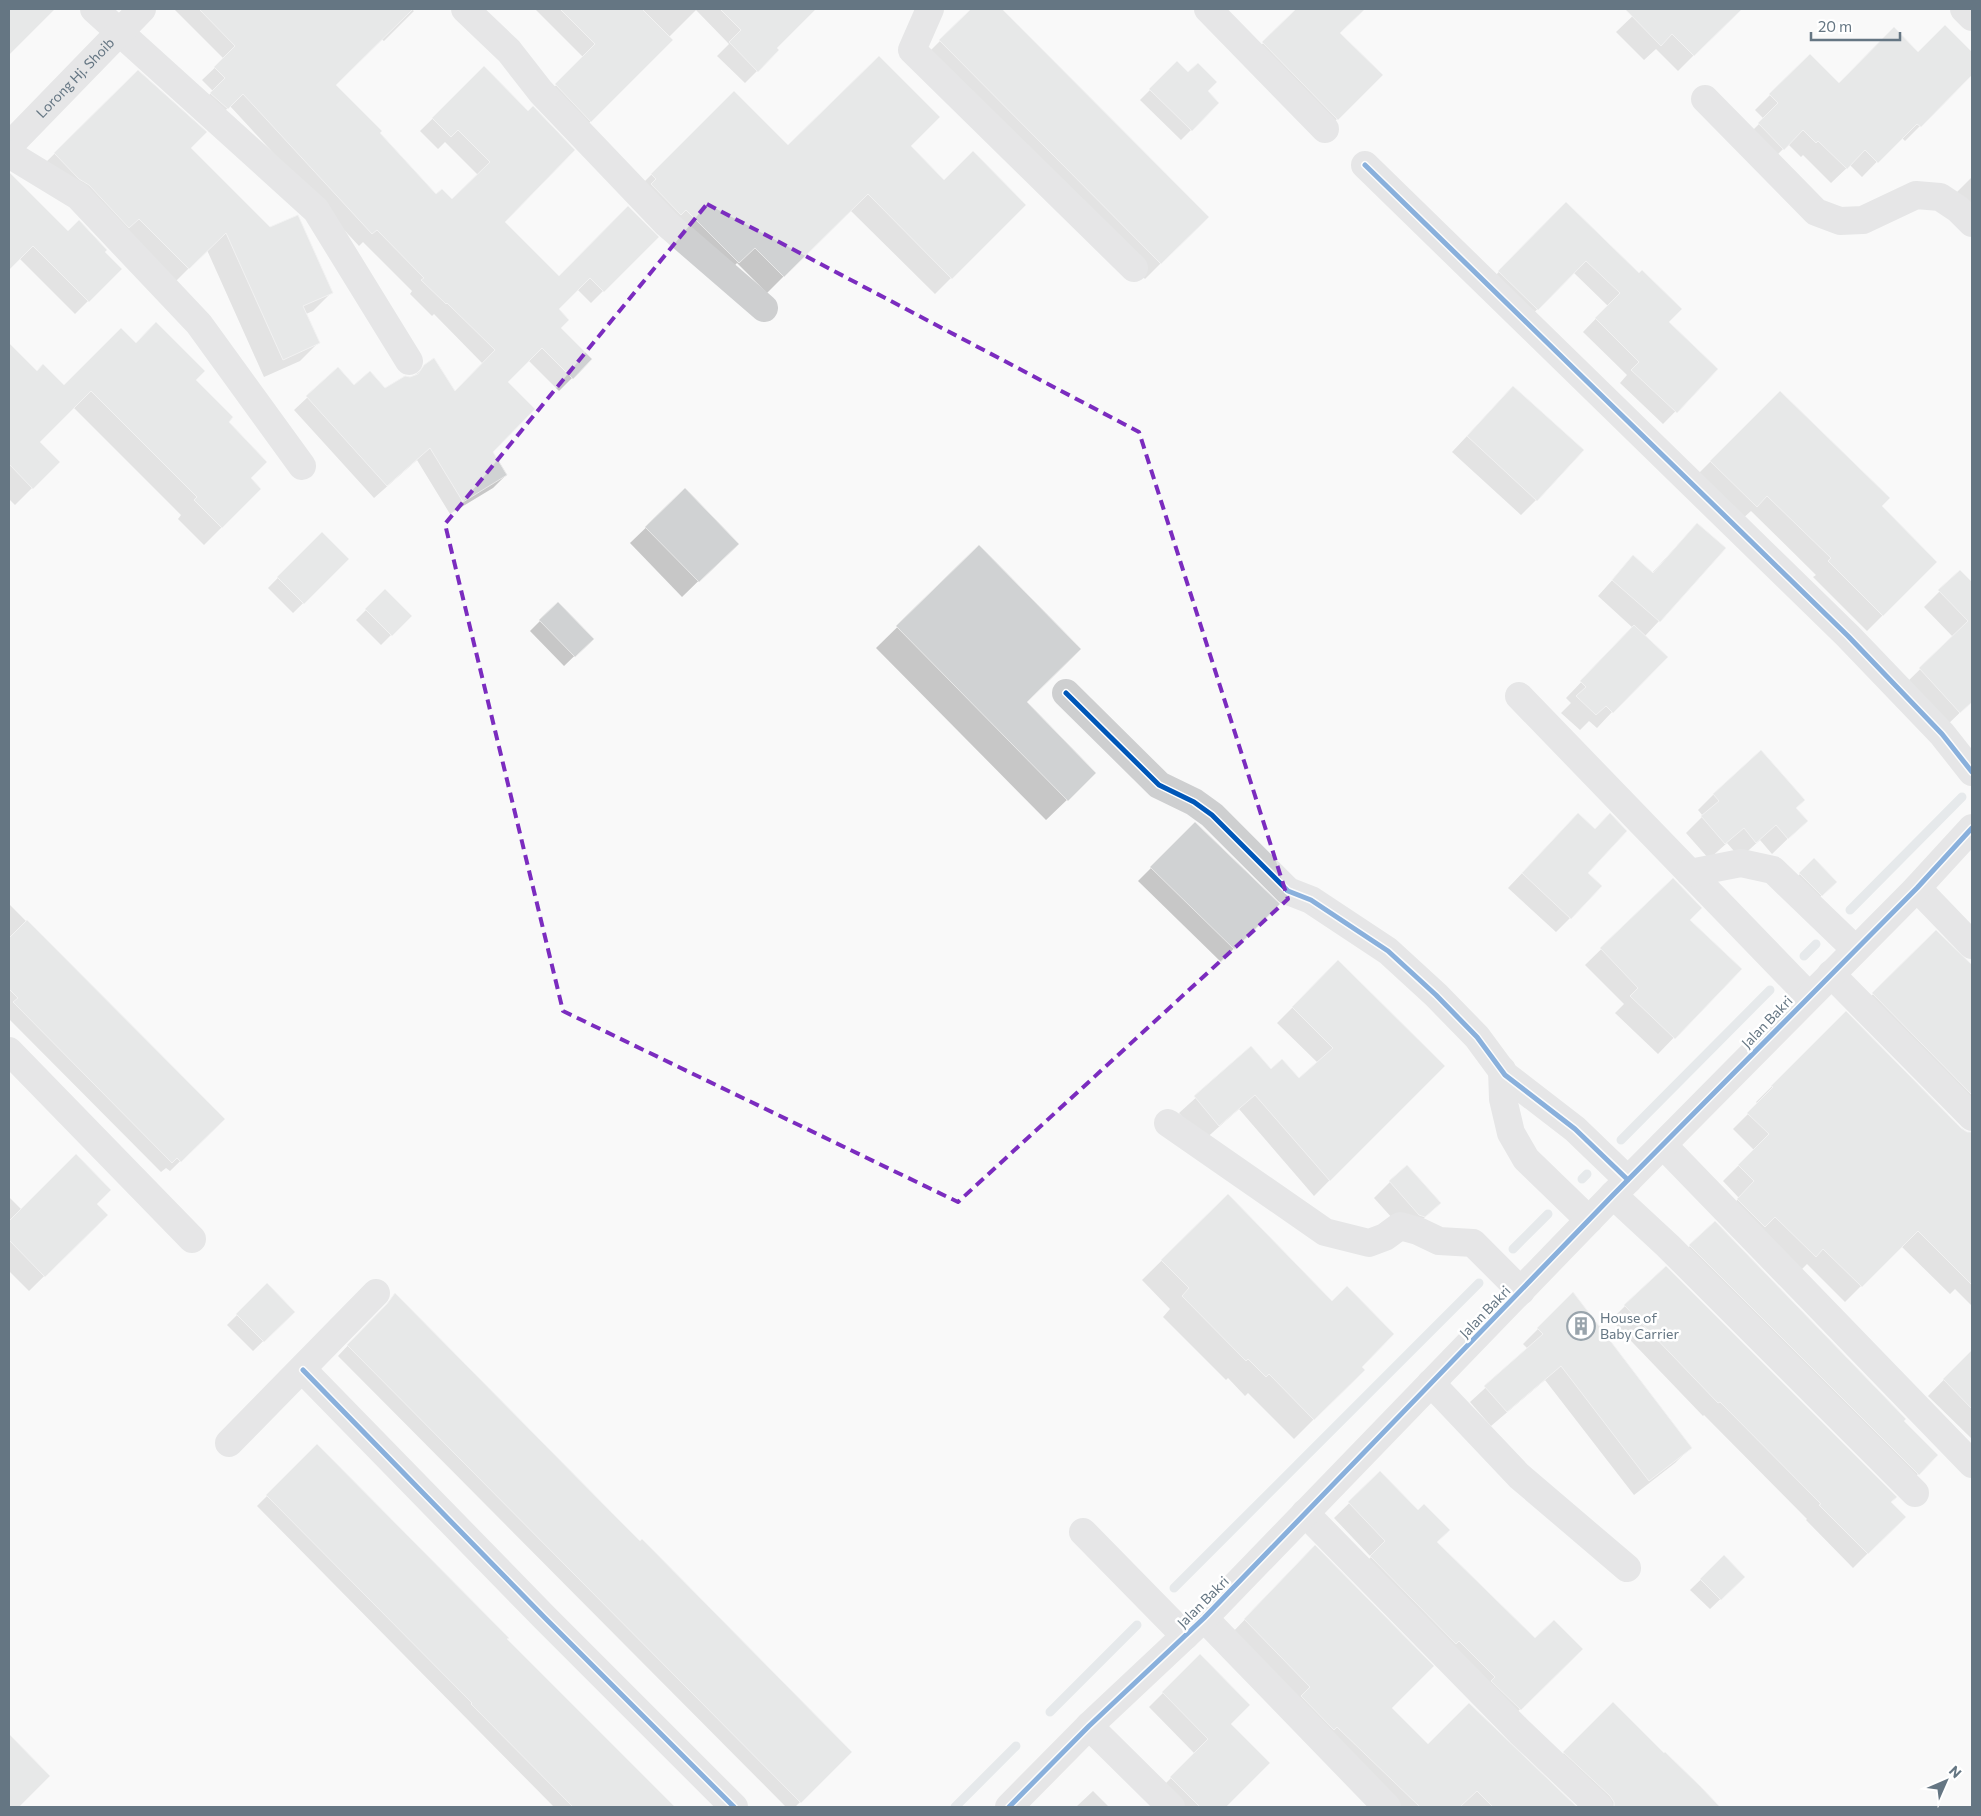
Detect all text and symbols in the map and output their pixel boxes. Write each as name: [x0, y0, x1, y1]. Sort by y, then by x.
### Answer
scale bar: [1811, 10, 1900, 42]
text: 20 m: [1818, 17, 1852, 35]
street label: Lorong Hj. Shoib: [32, 34, 117, 121]
street label: Jalan Bakri: [1738, 992, 1796, 1051]
street label: Jalan Bakri: [1456, 1282, 1514, 1341]
place label: House of Baby Carrier: [1600, 1309, 1679, 1342]
building icon: House of Baby Carrier: [1566, 1311, 1596, 1341]
street label: Jalan Bakri: [1173, 1572, 1232, 1631]
north arrow: [1921, 1756, 1971, 1806]
text: N: [1946, 1762, 1965, 1781]

